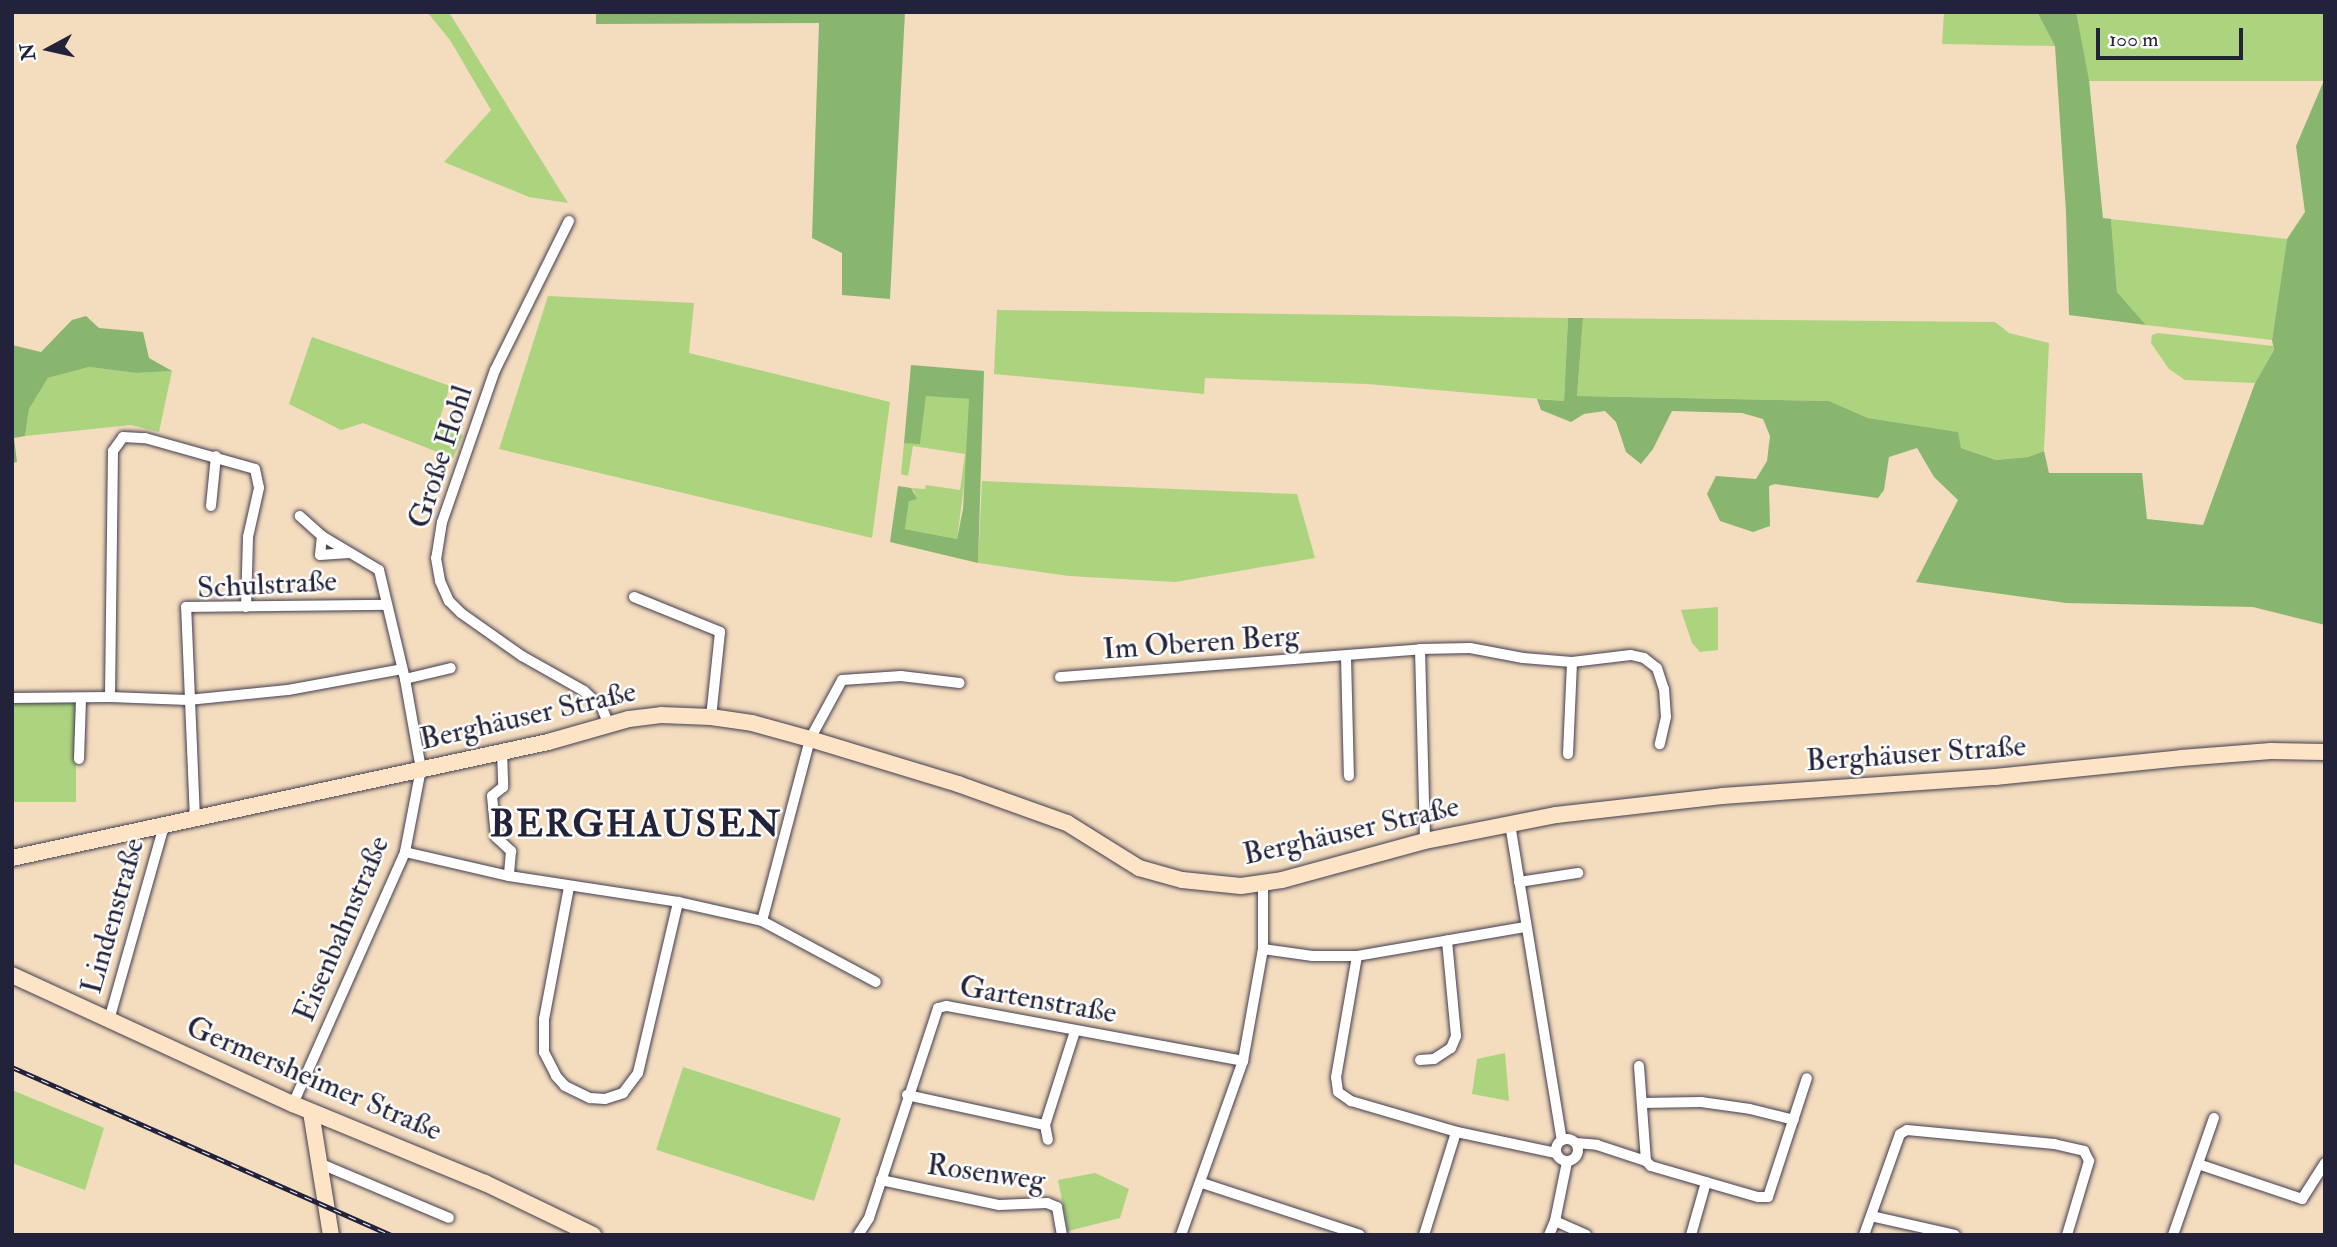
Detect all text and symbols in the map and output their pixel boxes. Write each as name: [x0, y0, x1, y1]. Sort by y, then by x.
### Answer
north arrow: [14, 14, 84, 84]
scale bar: [2099, 14, 2246, 58]
text: 100 m: [2109, 26, 2159, 53]
text: N: [15, 42, 41, 62]
street label: Große Hohl: [401, 381, 481, 533]
street label: Schulstraße: [196, 563, 338, 607]
street label: Im Oberen Berg: [1102, 618, 1300, 668]
street label: Berghäuser Straße: [416, 674, 640, 758]
street label: Berghäuser Straße: [1805, 728, 2027, 780]
street label: Berghäuser Straße: [1239, 789, 1463, 873]
district label: BERGHAUSEN: [491, 803, 781, 847]
street label: Eisenbahnstraße: [287, 831, 397, 1027]
street label: Lindenstraße: [74, 834, 152, 998]
street label: Gartenstraße: [957, 968, 1119, 1032]
street label: Germersheimer Straße: [181, 1009, 447, 1149]
street label: Rosenweg: [925, 1147, 1047, 1199]

